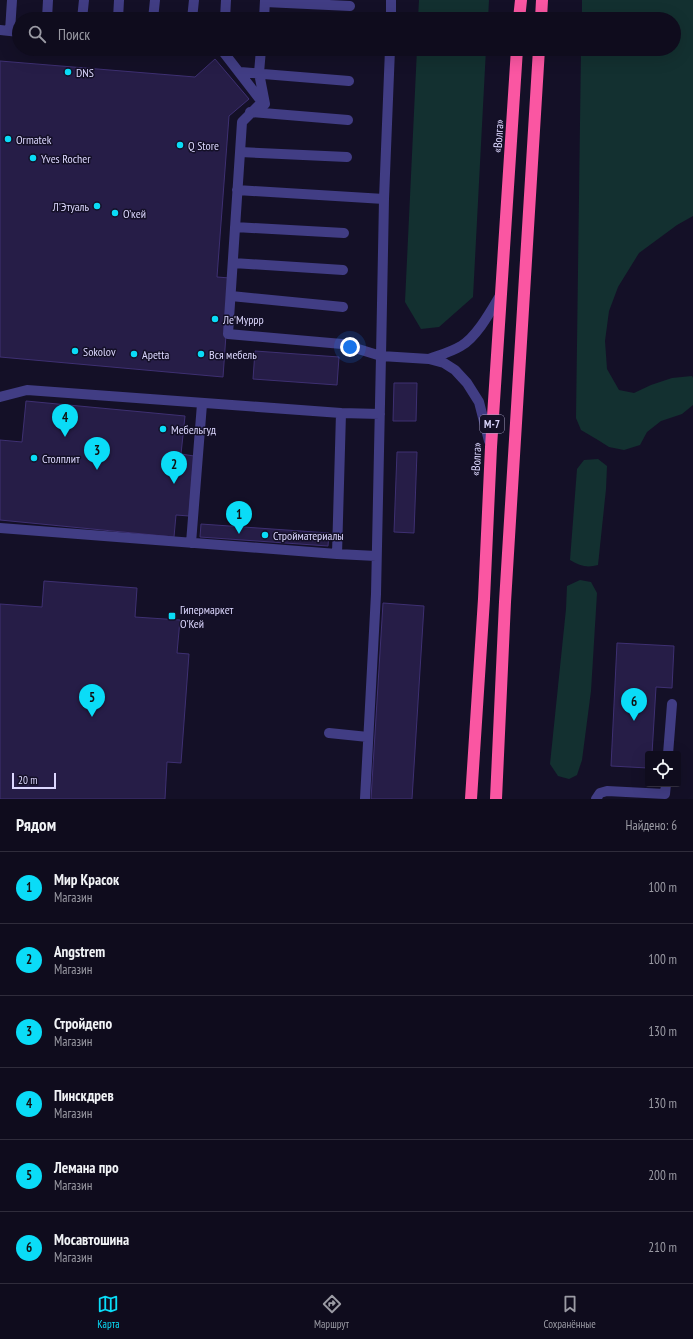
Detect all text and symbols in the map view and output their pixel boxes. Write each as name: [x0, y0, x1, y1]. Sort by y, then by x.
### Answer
search box: [12, 12, 681, 56]
icon: search: [26, 23, 48, 45]
text: Поиск: [58, 25, 90, 44]
place label: DNS: [76, 65, 94, 80]
marker: DNS: [63, 67, 73, 77]
street label: «Волга»: [489, 118, 507, 153]
place label: Ormatek: [16, 132, 52, 147]
marker: Ormatek: [3, 134, 13, 144]
place label: Q Store: [188, 138, 219, 153]
marker: Q Store: [175, 140, 185, 150]
place label: Yves Rocher: [41, 151, 91, 166]
marker: Yves Rocher: [28, 153, 38, 163]
place label: Л'Этуаль: [52, 199, 89, 214]
marker: Л'Этуаль: [92, 201, 102, 211]
place label: О’кей: [123, 206, 146, 221]
marker: О’кей: [110, 208, 120, 218]
place label: Ле'Муррр: [222, 312, 264, 327]
marker: Ле'Муррр: [210, 314, 220, 324]
your location: [340, 337, 360, 357]
place label: Sokolov: [83, 344, 116, 359]
marker: Sokolov: [70, 346, 80, 356]
place label: Apetta: [142, 347, 169, 362]
place label: Вся мебель: [209, 347, 257, 362]
marker: Apetta: [129, 349, 139, 359]
marker: Вся мебель: [196, 349, 206, 359]
pin: 4: [52, 404, 78, 437]
road number: М-7: [480, 415, 504, 433]
place label: Мебельгуд: [171, 422, 217, 437]
marker: Мебельгуд: [158, 424, 168, 434]
pin: 3: [84, 437, 110, 470]
street label: «Волга»: [468, 442, 484, 476]
place label: Столплит: [42, 451, 80, 466]
pin: 2: [161, 451, 187, 484]
marker: Столплит: [29, 453, 39, 463]
pin: 1: [226, 501, 252, 534]
place label: Стройматериалы: [273, 528, 344, 543]
marker: Стройматериалы: [260, 530, 270, 540]
place label: Гипермаркет О'Кей: [180, 602, 234, 631]
marker: Гипермаркет О'Кей: [167, 611, 177, 621]
pin: 5: [79, 684, 105, 717]
pin: 6: [621, 688, 647, 721]
map controls: [645, 751, 681, 787]
button: locate: [645, 751, 681, 787]
scale bar: [12, 771, 56, 790]
text: 20 m: [18, 773, 37, 787]
text: Рядом: [16, 814, 56, 836]
text: Найдено: 6: [626, 817, 677, 834]
text: Мир Красок: [54, 870, 119, 889]
text: 1: [26, 879, 32, 896]
text: 100 m: [648, 879, 677, 896]
text: Магазин: [54, 889, 92, 906]
text: Angstrem: [54, 942, 105, 961]
text: 2: [26, 951, 32, 968]
text: 100 m: [648, 951, 677, 968]
text: Магазин: [54, 961, 92, 978]
text: Стройдепо: [54, 1014, 112, 1033]
text: 3: [26, 1023, 32, 1040]
text: 130 m: [648, 1023, 677, 1040]
text: Магазин: [54, 1033, 92, 1050]
text: Пинскдрев: [54, 1086, 114, 1105]
text: 4: [26, 1095, 32, 1112]
text: 130 m: [648, 1095, 677, 1112]
text: Магазин: [54, 1105, 92, 1122]
text: Лемана про: [54, 1158, 119, 1177]
text: 5: [26, 1167, 32, 1184]
text: 200 m: [648, 1167, 677, 1184]
text: Магазин: [54, 1177, 92, 1194]
text: Мосавтошина: [54, 1230, 129, 1249]
text: 6: [26, 1239, 32, 1256]
text: 210 m: [648, 1239, 677, 1256]
text: Магазин: [54, 1249, 92, 1266]
tab: Карта: [97, 1293, 120, 1331]
tab: Маршрут: [314, 1293, 349, 1331]
tab: Сохранённые: [543, 1293, 596, 1331]

